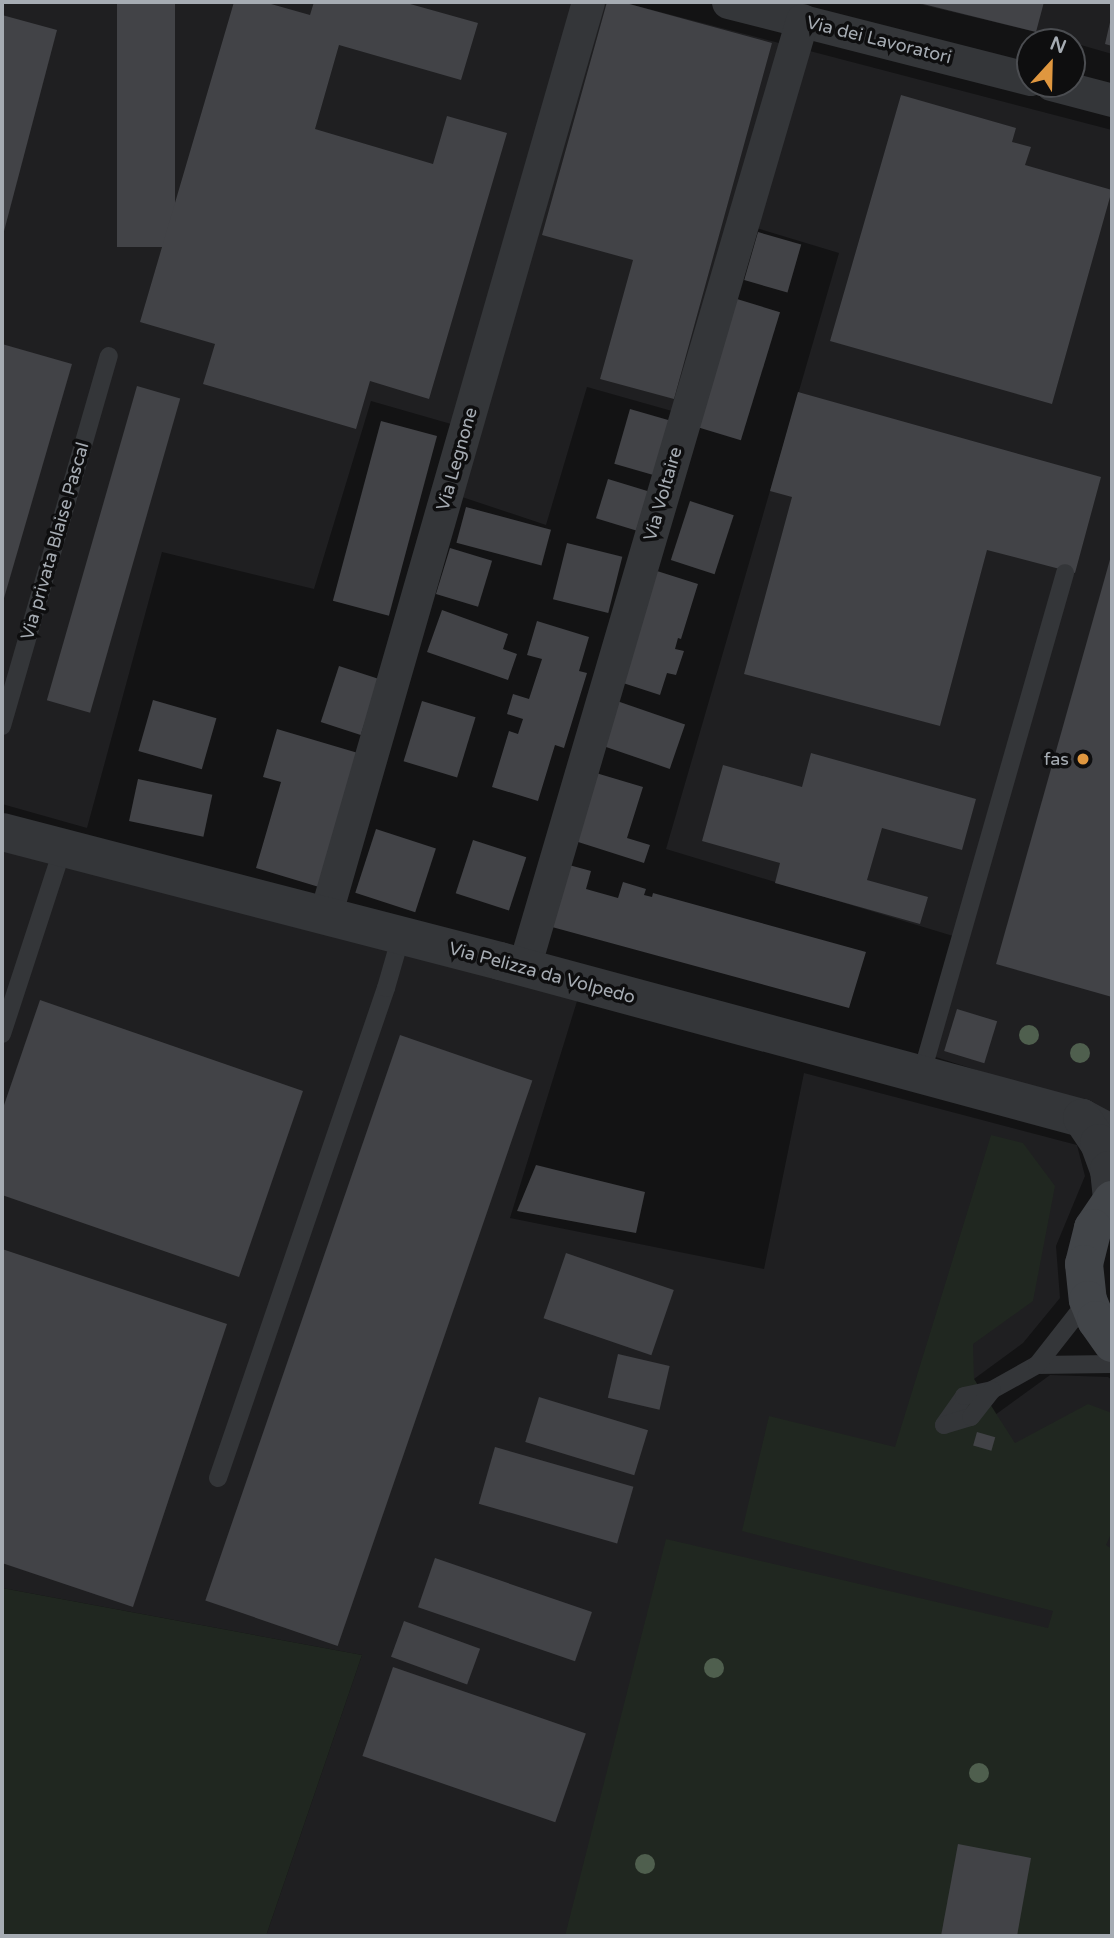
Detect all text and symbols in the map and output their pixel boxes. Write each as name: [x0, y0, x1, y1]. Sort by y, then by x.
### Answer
street label: Via dei Lavoratori: [804, 12, 954, 68]
north arrow: [1016, 28, 1086, 98]
text: N: [1047, 32, 1069, 58]
street label: Via Legnone: [432, 405, 482, 513]
street label: Via privata Blaise Pascal: [16, 440, 94, 642]
street label: Via Voltaire: [639, 444, 687, 544]
place label: fas: [1044, 748, 1069, 770]
marker: fas: [1075, 751, 1091, 767]
street label: Via Pelizza da Volpedo: [446, 938, 638, 1008]

